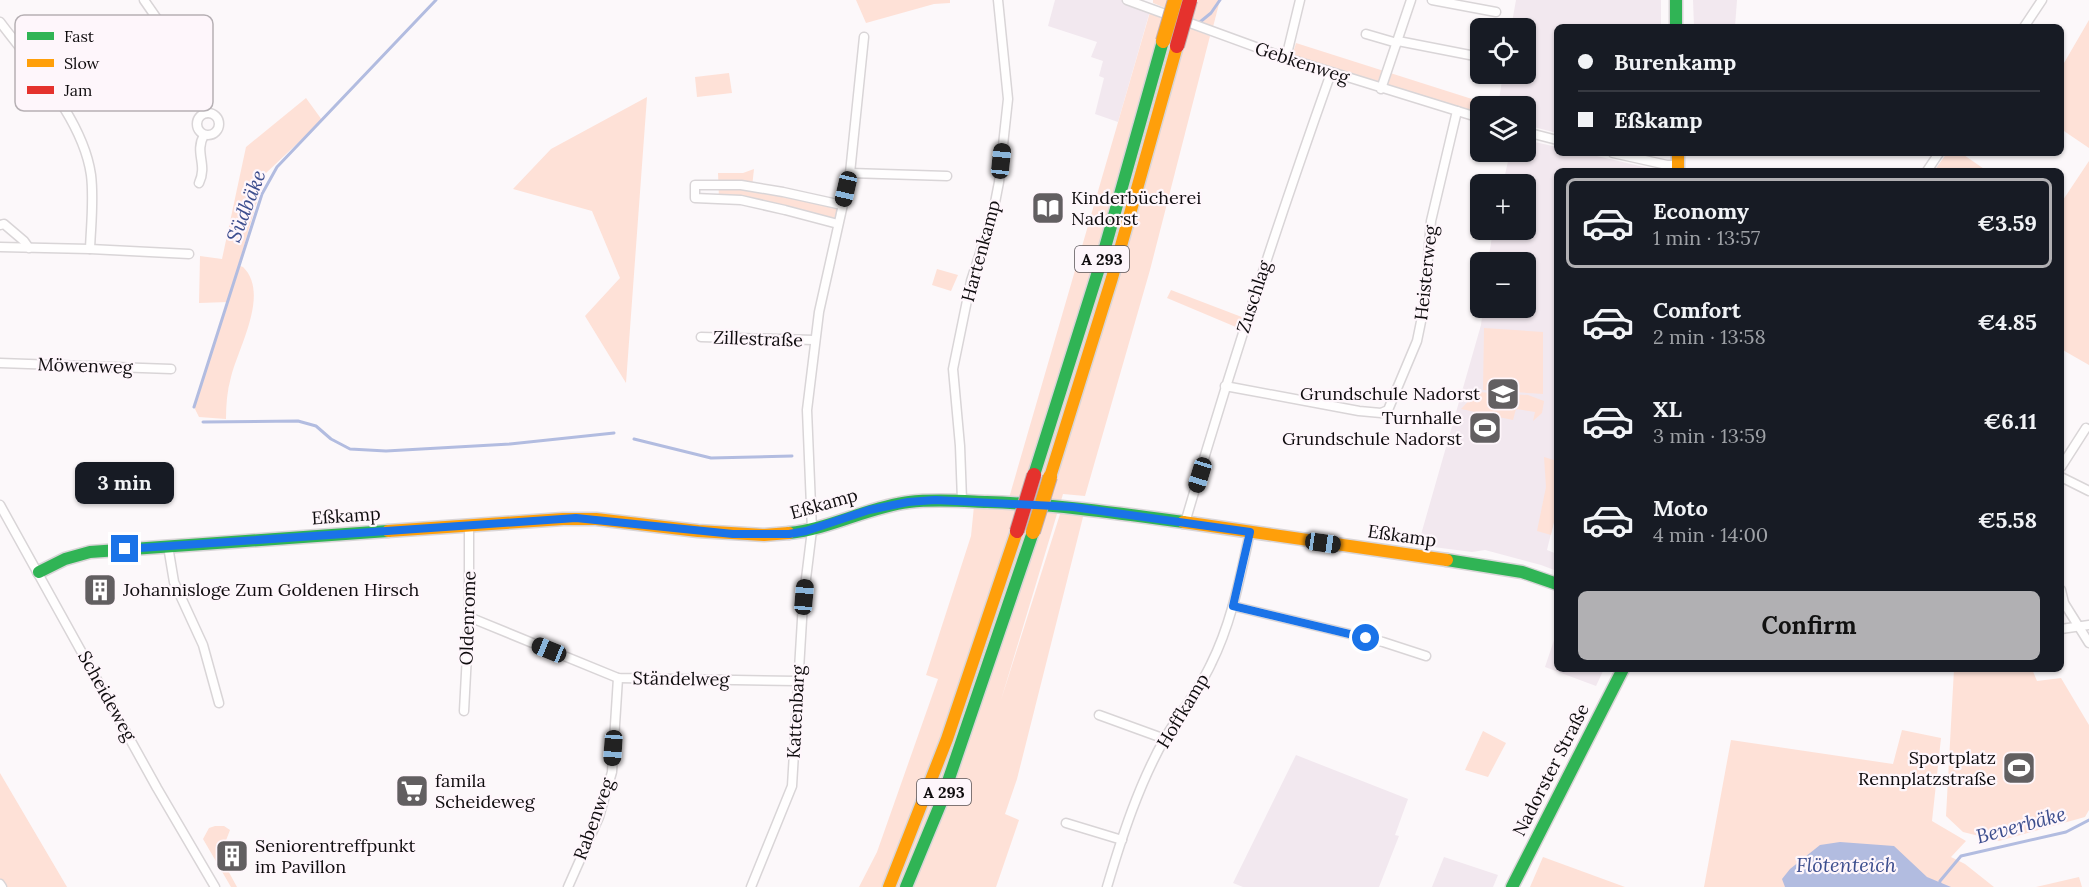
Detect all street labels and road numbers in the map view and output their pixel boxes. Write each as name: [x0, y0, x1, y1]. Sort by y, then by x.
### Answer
street label: Gebkenweg: [1252, 36, 1353, 89]
street label: Hartenkamp: [956, 197, 1005, 304]
street label: Heisterweg: [1409, 223, 1442, 322]
road number: A 293: [1075, 246, 1129, 272]
street label: Zuschlag: [1231, 257, 1276, 336]
street label: Zillestraße: [713, 325, 804, 352]
street label: Möwenweg: [37, 352, 134, 379]
street label: Eßkamp: [787, 483, 860, 524]
street label: Eßkamp: [311, 502, 381, 529]
street label: Eßkamp: [1366, 519, 1438, 552]
street label: Oldenrome: [454, 570, 481, 666]
street label: Scheideweg: [73, 647, 142, 746]
street label: Kattenbarg: [782, 664, 809, 759]
street label: Ständelweg: [633, 666, 731, 691]
street label: Hoffkamp: [1151, 669, 1214, 752]
street label: Nadorster Straße: [1507, 699, 1594, 840]
street label: Rabenweg: [568, 774, 619, 863]
road number: A 293: [917, 779, 971, 805]

